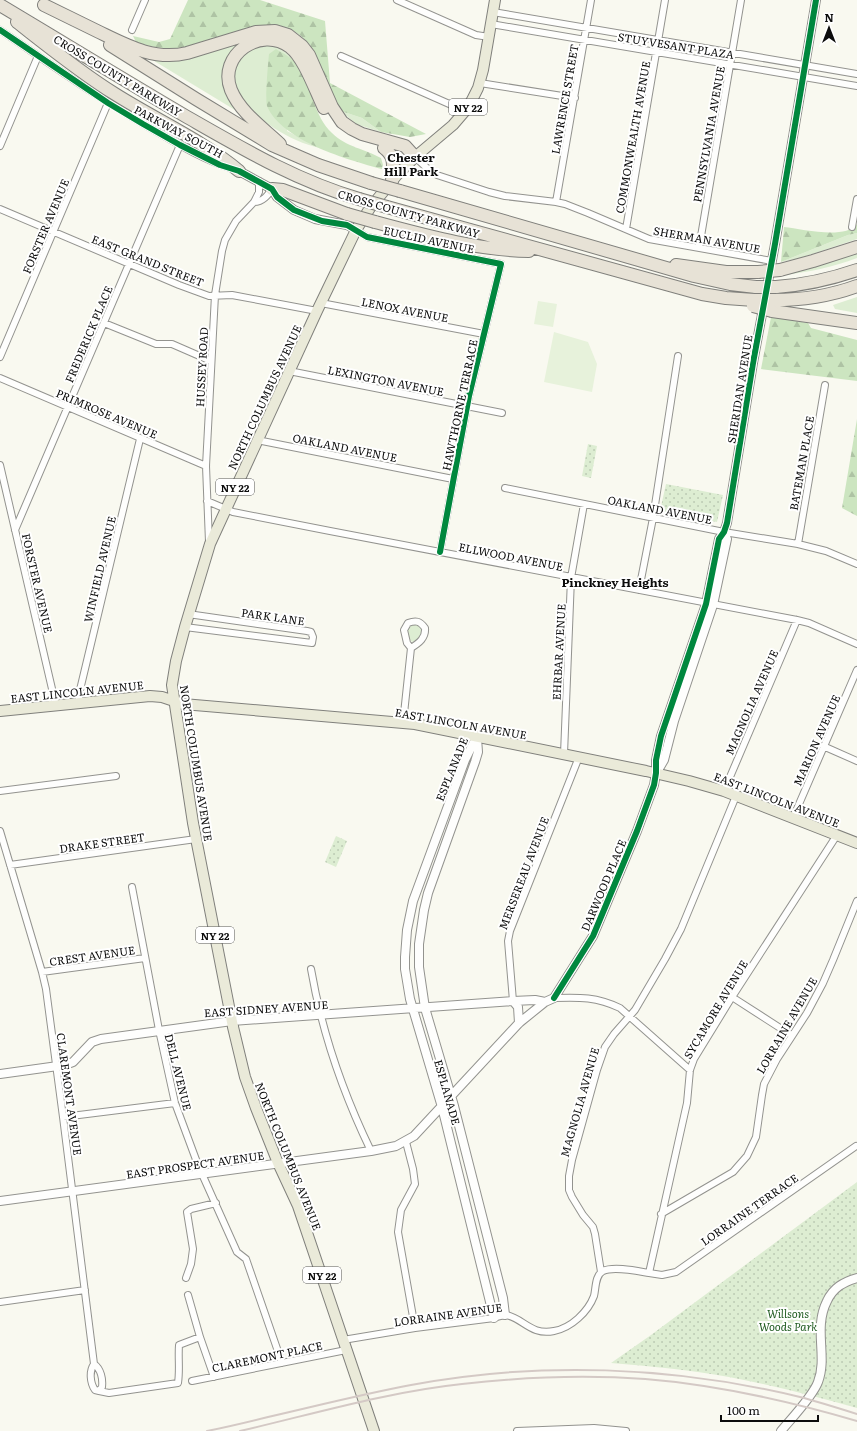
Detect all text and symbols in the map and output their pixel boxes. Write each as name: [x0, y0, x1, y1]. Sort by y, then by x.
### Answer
north arrow: [809, 8, 849, 48]
text: N: [824, 9, 834, 25]
street label: STUYVESANT PLAZA: [617, 28, 735, 62]
street label: CROSS COUNTY PARKWAY: [51, 30, 185, 120]
street label: LAWRENCE STREET: [546, 43, 582, 155]
street label: COMMONWEALTH AVENUE: [611, 60, 653, 214]
street label: PENNSYLVANIA AVENUE: [688, 65, 728, 203]
road number: NY 22: [449, 99, 487, 115]
street label: PARKWAY SOUTH: [131, 101, 227, 161]
district label: Chester Hill Park: [384, 148, 439, 180]
street label: FORSTER AVENUE: [18, 176, 72, 276]
street label: CROSS COUNTY PARKWAY: [336, 185, 482, 241]
street label: EUCLID AVENUE: [382, 222, 476, 256]
street label: SHERMAN AVENUE: [652, 222, 762, 256]
street label: EAST GRAND STREET: [89, 230, 207, 290]
street label: FREDERICK PLACE: [60, 283, 116, 385]
street label: LENOX AVENUE: [360, 293, 450, 325]
street label: NORTH COLUMBUS AVENUE: [223, 322, 305, 472]
street label: HUSSEY ROAD: [191, 327, 211, 407]
street label: SHERIDAN AVENUE: [723, 334, 755, 444]
street label: HAWTHORNE TERRACE: [437, 338, 481, 472]
street label: LEXINGTON AVENUE: [327, 361, 445, 399]
street label: PRIMROSE AVENUE: [54, 384, 160, 442]
street label: BATEMAN PLACE: [785, 414, 817, 512]
street label: OAKLAND AVENUE: [291, 429, 399, 465]
road number: NY 22: [216, 479, 254, 495]
street label: OAKLAND AVENUE: [606, 491, 714, 527]
street label: WINFIELD AVENUE: [79, 514, 119, 624]
street label: FORSTER AVENUE: [19, 532, 57, 634]
street label: ELLWOOD AVENUE: [457, 538, 565, 574]
district label: Pinckney Heights: [561, 573, 669, 591]
street label: EHRBAR AVENUE: [547, 603, 569, 701]
street label: PARK LANE: [240, 604, 306, 628]
street label: MAGNOLIA AVENUE: [721, 647, 781, 757]
street label: EAST LINCOLN AVENUE: [10, 676, 144, 706]
street label: NORTH COLUMBUS AVENUE: [177, 684, 217, 842]
street label: MARION AVENUE: [789, 692, 843, 788]
street label: EAST LINCOLN AVENUE: [394, 704, 528, 742]
street label: ESPLANADE: [431, 735, 471, 803]
street label: EAST LINCOLN AVENUE: [712, 768, 842, 830]
street label: MERSEREAU AVENUE: [494, 814, 552, 932]
street label: DRAKE STREET: [58, 828, 146, 856]
street label: DARWOOD PLACE: [576, 837, 630, 933]
road number: NY 22: [196, 927, 234, 943]
street label: CREST AVENUE: [48, 941, 136, 969]
street label: SYCAMORE AVENUE: [679, 957, 751, 1061]
street label: LORRAINE AVENUE: [752, 974, 820, 1076]
street label: EAST SIDNEY AVENUE: [203, 996, 329, 1020]
street label: CLAREMONT AVENUE: [53, 1032, 87, 1156]
street label: DELL AVENUE: [162, 1032, 196, 1112]
street label: MAGNOLIA AVENUE: [556, 1045, 602, 1159]
street label: ESPLANADE: [431, 1057, 465, 1127]
street label: NORTH COLUMBUS AVENUE: [252, 1080, 326, 1232]
street label: EAST PROSPECT AVENUE: [125, 1146, 265, 1182]
street label: LORRAINE TERRACE: [697, 1169, 801, 1249]
road number: NY 22: [303, 1267, 341, 1283]
street label: LORRAINE AVENUE: [393, 1298, 503, 1330]
park label: Willsons Woods Park: [759, 1305, 817, 1334]
street label: CLAREMONT PLACE: [210, 1336, 324, 1376]
scale bar: [721, 1397, 818, 1423]
text: 100 m: [727, 1401, 760, 1419]

